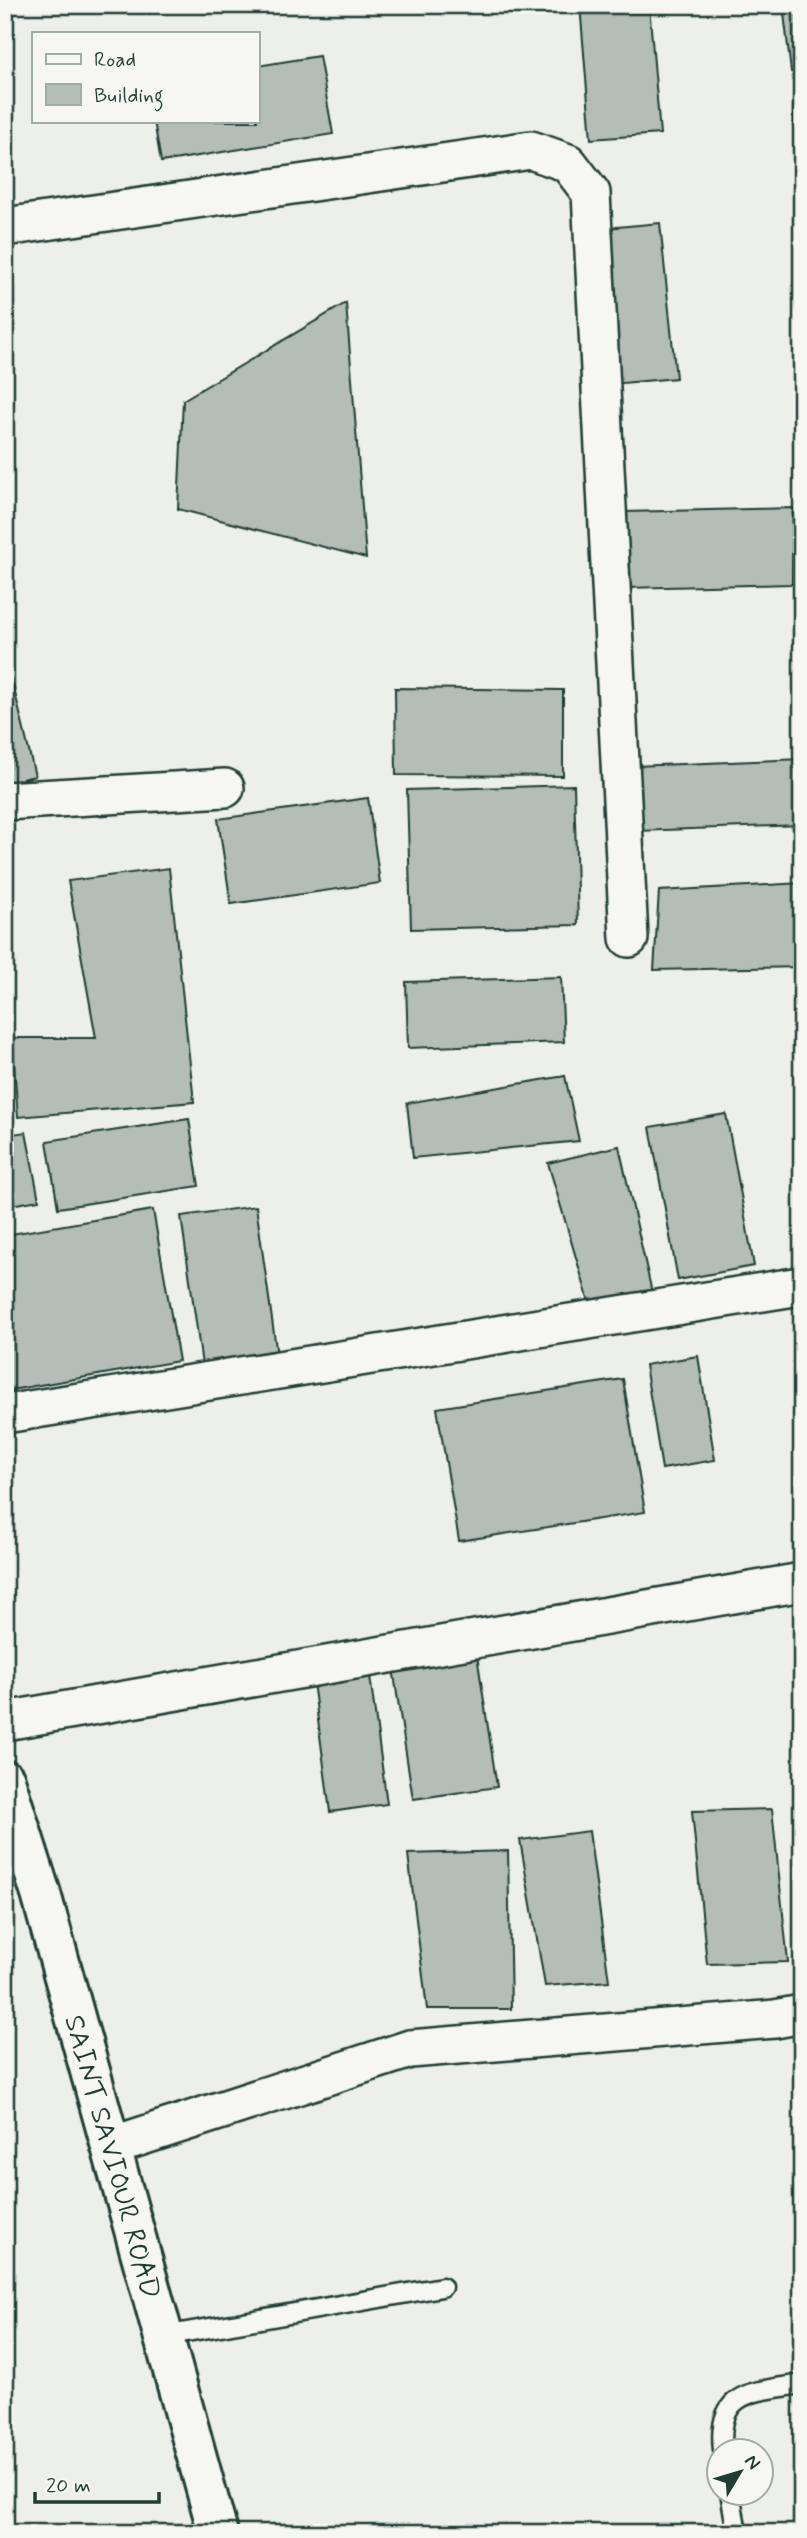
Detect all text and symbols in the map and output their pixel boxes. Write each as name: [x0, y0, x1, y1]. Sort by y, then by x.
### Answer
legend: [32, 32, 259, 122]
text: Road: [94, 46, 136, 74]
text: Building: [94, 82, 164, 112]
street label: SAINT SAVIOUR ROAD: [54, 2011, 168, 2303]
north arrow: [706, 2436, 776, 2506]
text: N: [738, 2450, 766, 2475]
scale bar: [35, 2461, 159, 2505]
text: 20 m: [46, 2472, 91, 2500]

